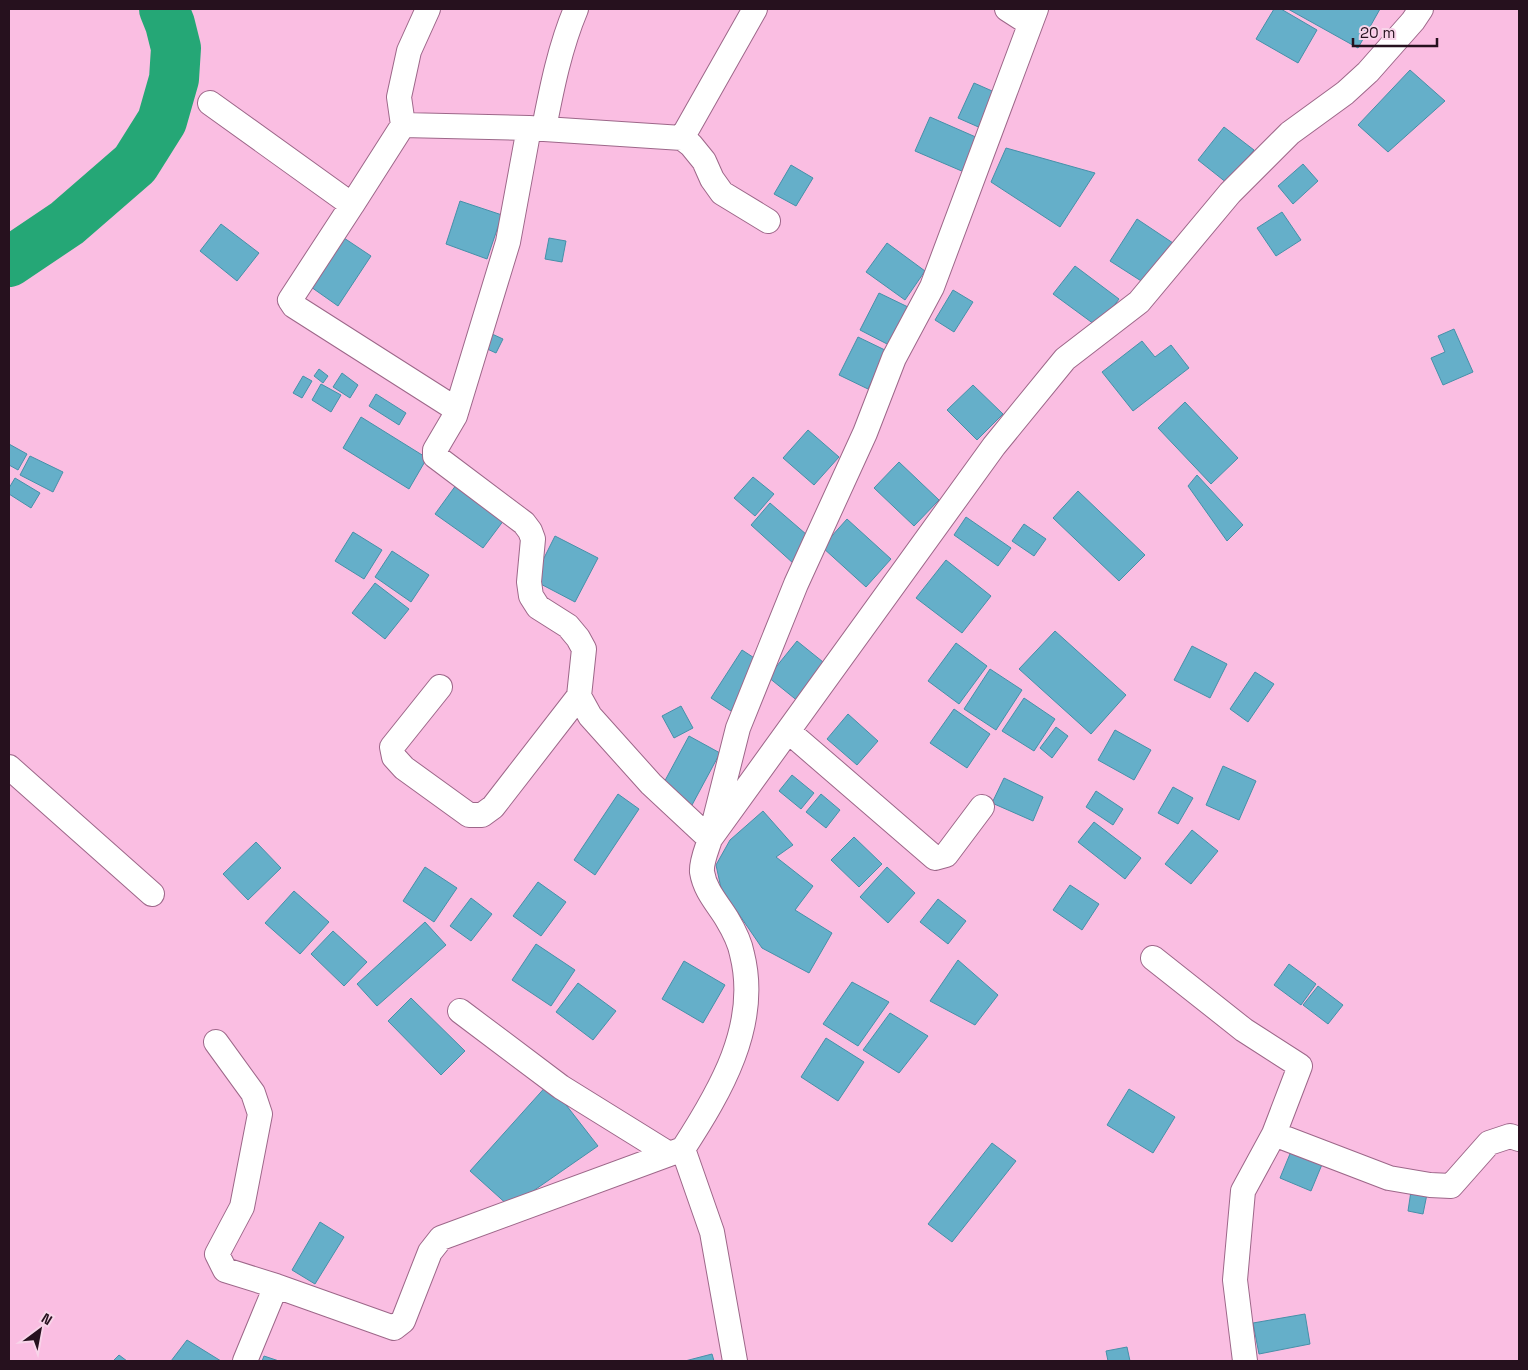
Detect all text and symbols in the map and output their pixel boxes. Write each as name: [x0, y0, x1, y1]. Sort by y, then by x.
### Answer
scale bar: [1353, 15, 1437, 47]
text: 20 m: [1360, 23, 1395, 42]
north arrow: [15, 1305, 65, 1355]
text: N: [38, 1309, 56, 1329]

